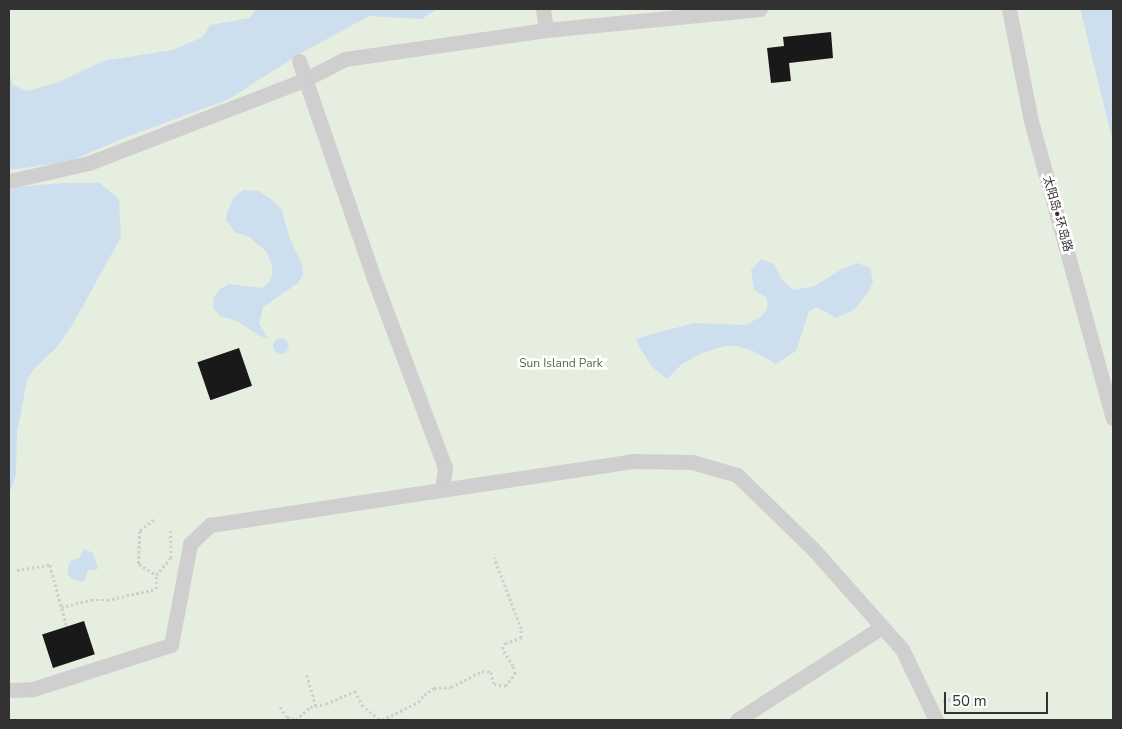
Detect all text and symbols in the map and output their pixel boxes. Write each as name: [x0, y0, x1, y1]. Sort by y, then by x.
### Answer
street label: 太阳岛•环岛路: [1039, 174, 1075, 254]
park label: Sun Island Park: [519, 357, 603, 371]
scale bar: [947, 682, 1051, 714]
text: 50 m: [952, 691, 987, 711]

